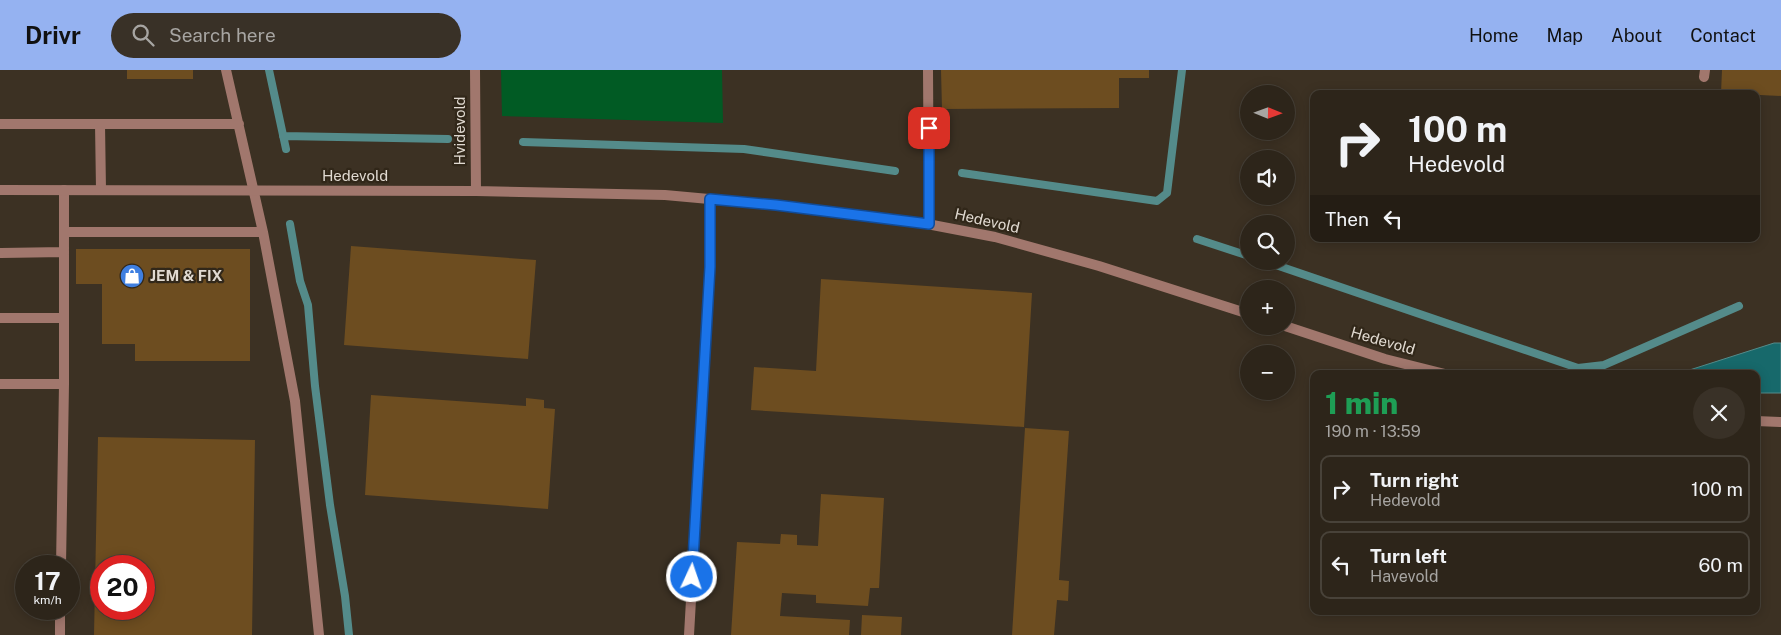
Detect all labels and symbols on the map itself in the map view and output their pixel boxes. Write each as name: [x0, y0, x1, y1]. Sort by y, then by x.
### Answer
north arrow: [1240, 85, 1295, 140]
street label: Hvidevold: [451, 96, 468, 166]
pin: [908, 107, 950, 149]
street label: Hedevold: [322, 167, 388, 184]
street label: Hedevold: [953, 205, 1021, 236]
shop icon: JEM & FIX: [119, 263, 145, 289]
place label: JEM & FIX: [150, 267, 223, 284]
street label: Hedevold: [1349, 323, 1417, 358]
position arrow: [665, 550, 717, 602]
speed limit sign: 20: [90, 555, 155, 620]

